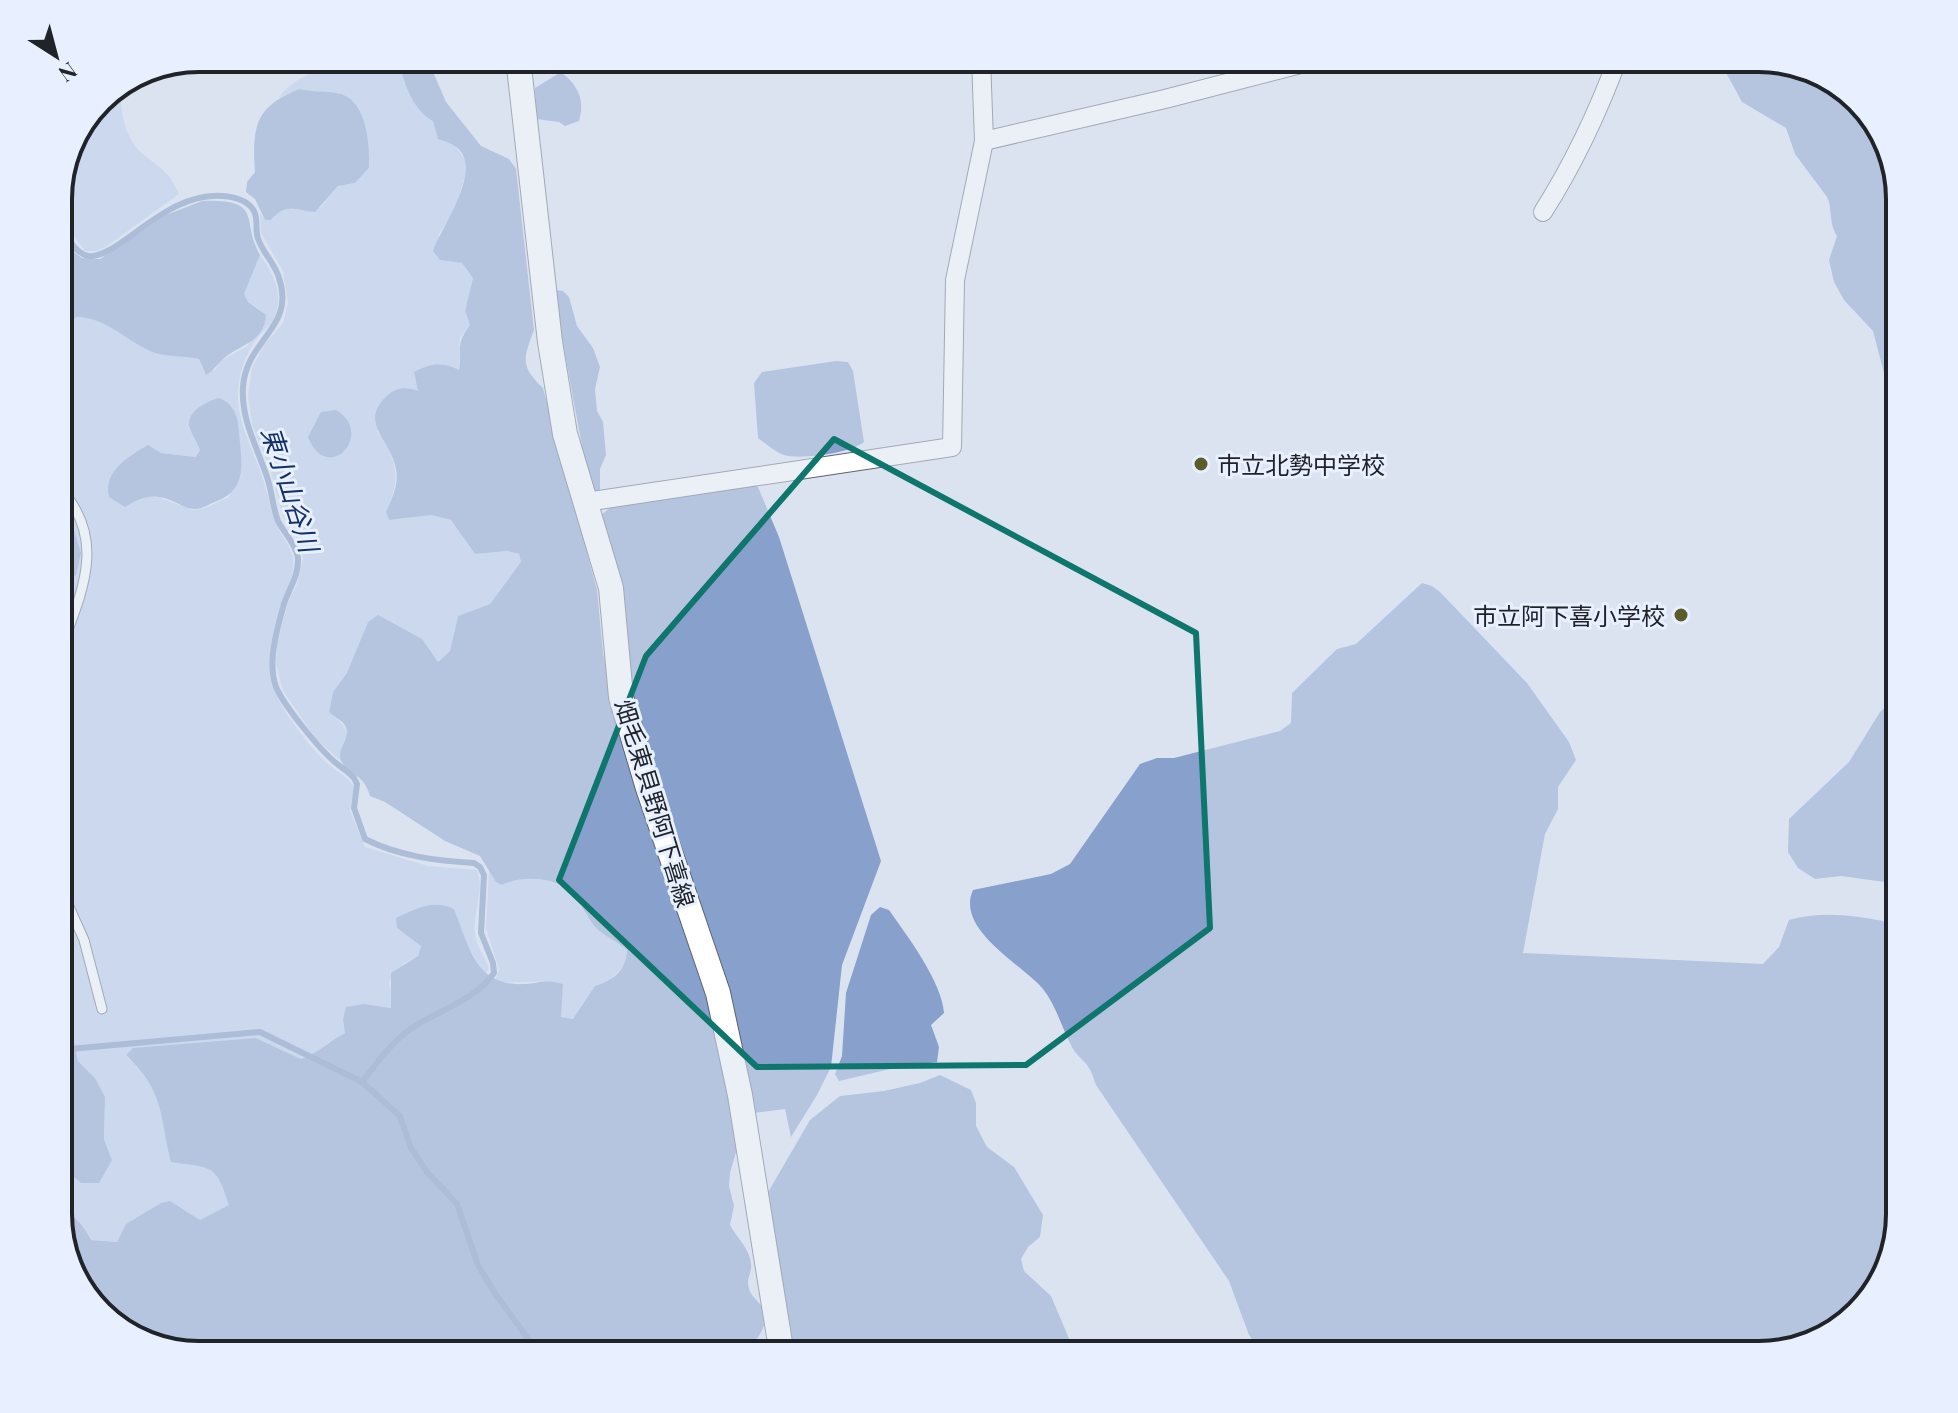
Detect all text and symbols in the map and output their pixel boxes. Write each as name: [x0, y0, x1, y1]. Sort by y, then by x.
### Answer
north arrow: [16, 16, 96, 96]
text: N: [53, 56, 84, 90]
water label: 東小山谷川: [254, 422, 329, 559]
place label: 市立北勢中学校: [1217, 448, 1385, 480]
marker: 市立北勢中学校: [1192, 455, 1210, 473]
place label: 市立阿下喜小学校: [1473, 599, 1665, 631]
marker: 市立阿下喜小学校: [1672, 606, 1690, 624]
street label: 畑毛東貝野阿下喜線: [609, 695, 703, 911]

